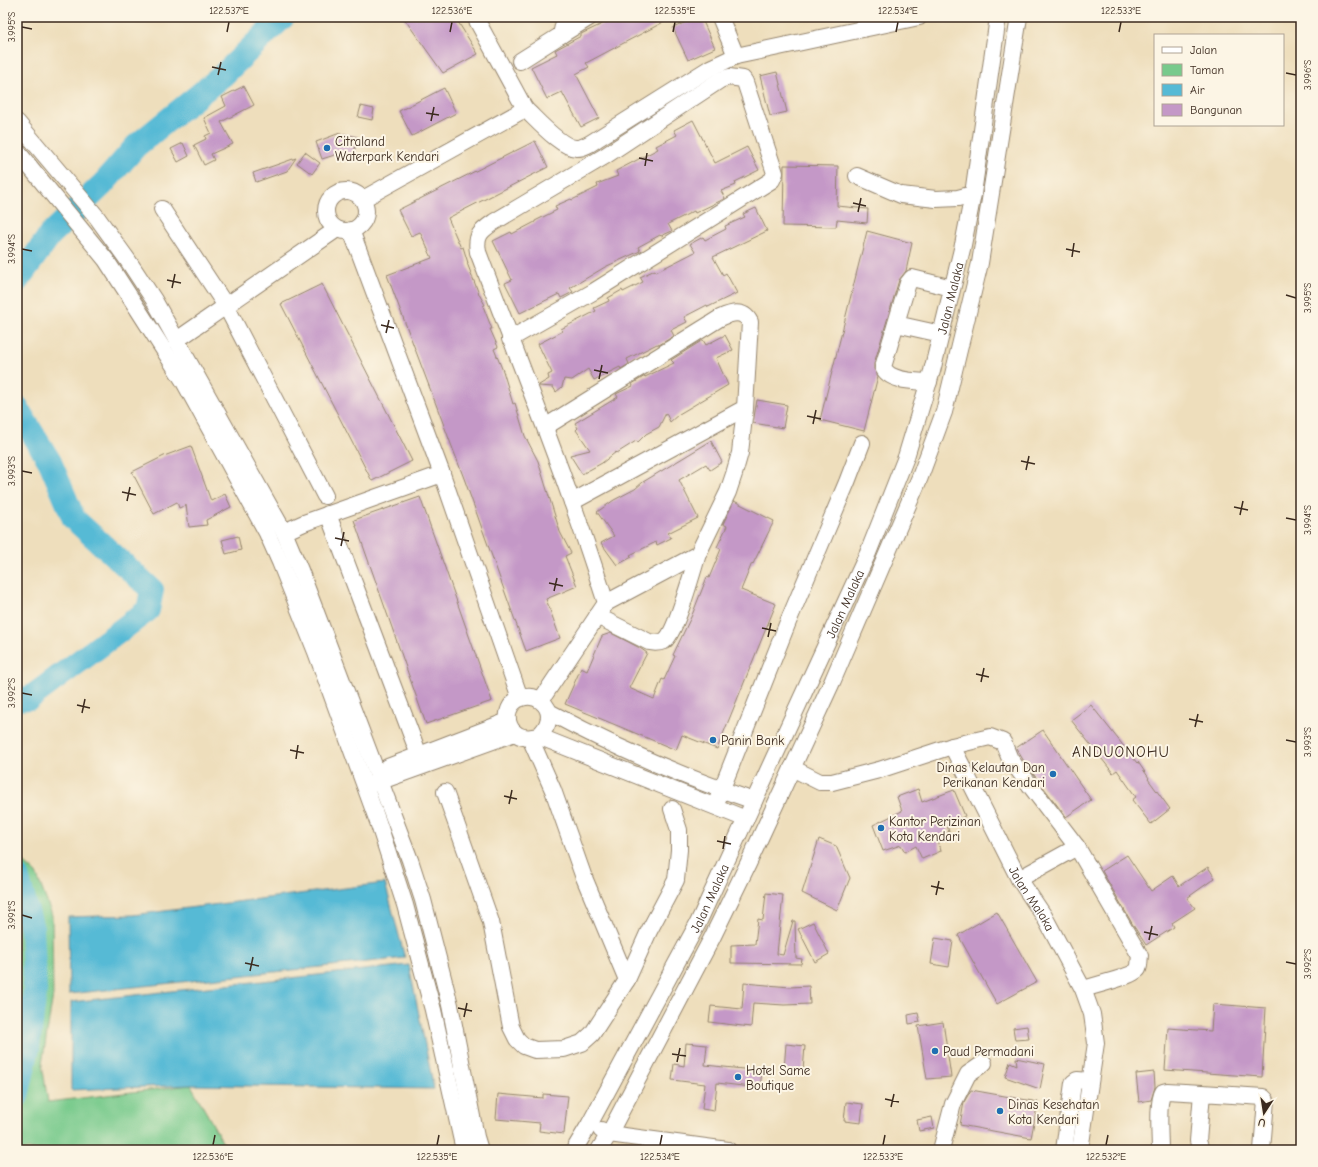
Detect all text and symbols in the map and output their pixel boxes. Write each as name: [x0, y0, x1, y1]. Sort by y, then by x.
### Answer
text: 122.537°E: [209, 5, 249, 17]
text: 122.536°E: [432, 5, 472, 17]
text: 122.535°E: [655, 5, 695, 17]
text: 122.534°E: [878, 5, 918, 17]
text: 122.533°E: [1101, 5, 1141, 17]
text: 3.995°S: [6, 11, 18, 42]
legend: [1154, 34, 1284, 126]
text: Jalan: [1190, 43, 1217, 57]
text: 3.996°S: [1302, 59, 1314, 90]
text: Taman: [1190, 63, 1224, 77]
text: Air: [1190, 83, 1205, 97]
text: Bangunan: [1190, 103, 1242, 117]
place label: Citraland Waterpark Kendari: [335, 134, 439, 164]
marker: Citraland Waterpark Kendari: [322, 143, 332, 153]
text: 3.994°S: [6, 234, 18, 264]
street label: Jalan Malaka: [934, 261, 966, 336]
text: 3.995°S: [1302, 282, 1314, 313]
text: 3.993°S: [6, 455, 18, 486]
text: 3.994°S: [1302, 505, 1314, 535]
street label: Jalan Malaka: [822, 567, 867, 640]
text: 3.992°S: [6, 677, 18, 708]
text: 3.993°S: [1302, 726, 1314, 757]
place label: Panin Bank: [721, 733, 785, 748]
marker: Panin Bank: [708, 735, 718, 745]
district label: ANDUONOHU: [1072, 743, 1170, 761]
place label: Dinas Kelautan Dan Perikanan Kendari: [937, 760, 1045, 790]
marker: Dinas Kelautan Dan Perikanan Kendari: [1048, 769, 1058, 779]
place label: Kantor Perizinan Kota Kendari: [889, 814, 981, 844]
marker: Kantor Perizinan Kota Kendari: [876, 823, 886, 833]
street label: Jalan Malaka: [687, 862, 732, 935]
street label: Jalan Malaka: [1006, 864, 1058, 933]
text: 3.991°S: [6, 900, 18, 930]
text: 3.992°S: [1302, 948, 1314, 979]
place label: Paud Permadani: [943, 1044, 1034, 1059]
marker: Paud Permadani: [930, 1046, 940, 1056]
place label: Hotel Same Boutique: [746, 1063, 811, 1093]
marker: Hotel Same Boutique: [733, 1072, 743, 1082]
north arrow: [1244, 1093, 1284, 1133]
place label: Dinas Kesehatan Kota Kendari: [1008, 1097, 1099, 1127]
marker: Dinas Kesehatan Kota Kendari: [995, 1106, 1005, 1116]
text: U: [1257, 1115, 1267, 1129]
text: 122.536°E: [193, 1151, 233, 1163]
text: 122.535°E: [417, 1151, 457, 1163]
text: 122.534°E: [640, 1151, 680, 1163]
text: 122.533°E: [863, 1151, 903, 1163]
text: 122.532°E: [1086, 1151, 1126, 1163]

